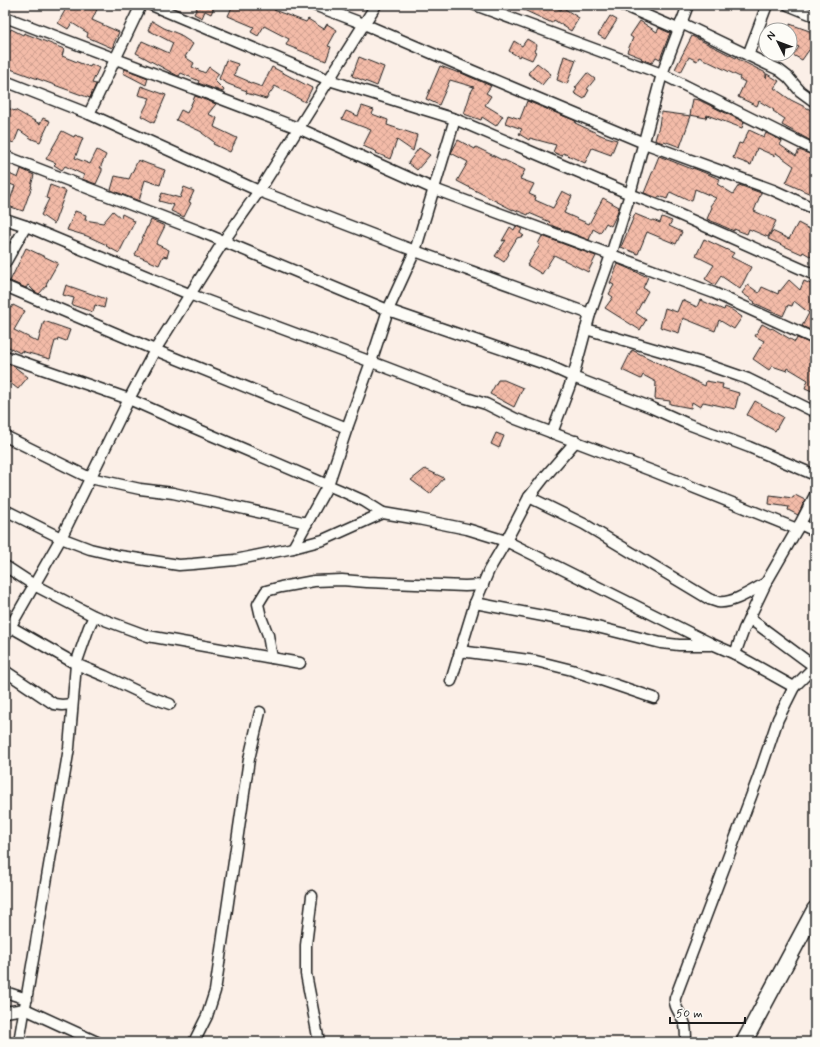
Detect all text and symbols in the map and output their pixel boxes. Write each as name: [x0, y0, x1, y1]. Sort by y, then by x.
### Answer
north arrow: [758, 22, 798, 62]
text: N: [764, 29, 779, 43]
scale bar: [670, 999, 745, 1025]
text: 50 m: [676, 1006, 703, 1022]

